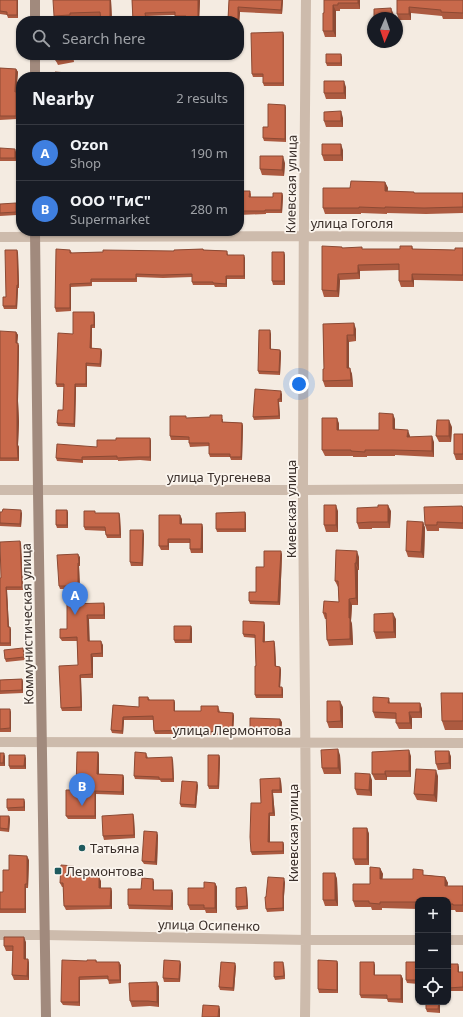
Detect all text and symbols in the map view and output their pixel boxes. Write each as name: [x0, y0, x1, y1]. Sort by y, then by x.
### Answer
north arrow: [367, 12, 403, 48]
search box: [16, 16, 244, 60]
icon: search: [30, 27, 52, 49]
text: Search here: [62, 28, 145, 48]
text: Nearby: [32, 87, 94, 110]
text: 2 results: [176, 89, 228, 107]
text: Ozon: [70, 134, 108, 154]
street label: Киевская улица: [281, 134, 301, 234]
text: A: [41, 144, 50, 162]
text: 190 m: [190, 144, 228, 162]
text: Shop: [70, 154, 101, 172]
text: ООО "ГиС": [70, 190, 151, 210]
text: B: [41, 200, 49, 218]
text: 280 m: [190, 200, 228, 218]
text: Supermarket: [70, 210, 150, 228]
street label: улица Гоголя: [311, 214, 393, 232]
your location: [289, 374, 309, 394]
street label: Киевская улица: [282, 460, 300, 558]
street label: улица Тургенева: [167, 468, 271, 486]
street label: Коммунистическая улица: [17, 543, 37, 705]
pin: A: [62, 582, 88, 615]
street label: улица Лермонтова: [173, 721, 291, 739]
pin: B: [69, 773, 95, 806]
street label: Киевская улица: [284, 784, 302, 882]
place label: Татьяна: [90, 839, 139, 857]
marker: Татьяна: [77, 843, 87, 853]
place label: Лермонтова: [66, 862, 144, 880]
marker: Лермонтова: [53, 866, 63, 876]
map controls: [415, 897, 451, 1005]
button: +: [415, 897, 451, 933]
street label: улица Осипенко: [158, 915, 260, 935]
button: −: [415, 933, 451, 969]
button: locate: [415, 969, 451, 1005]

